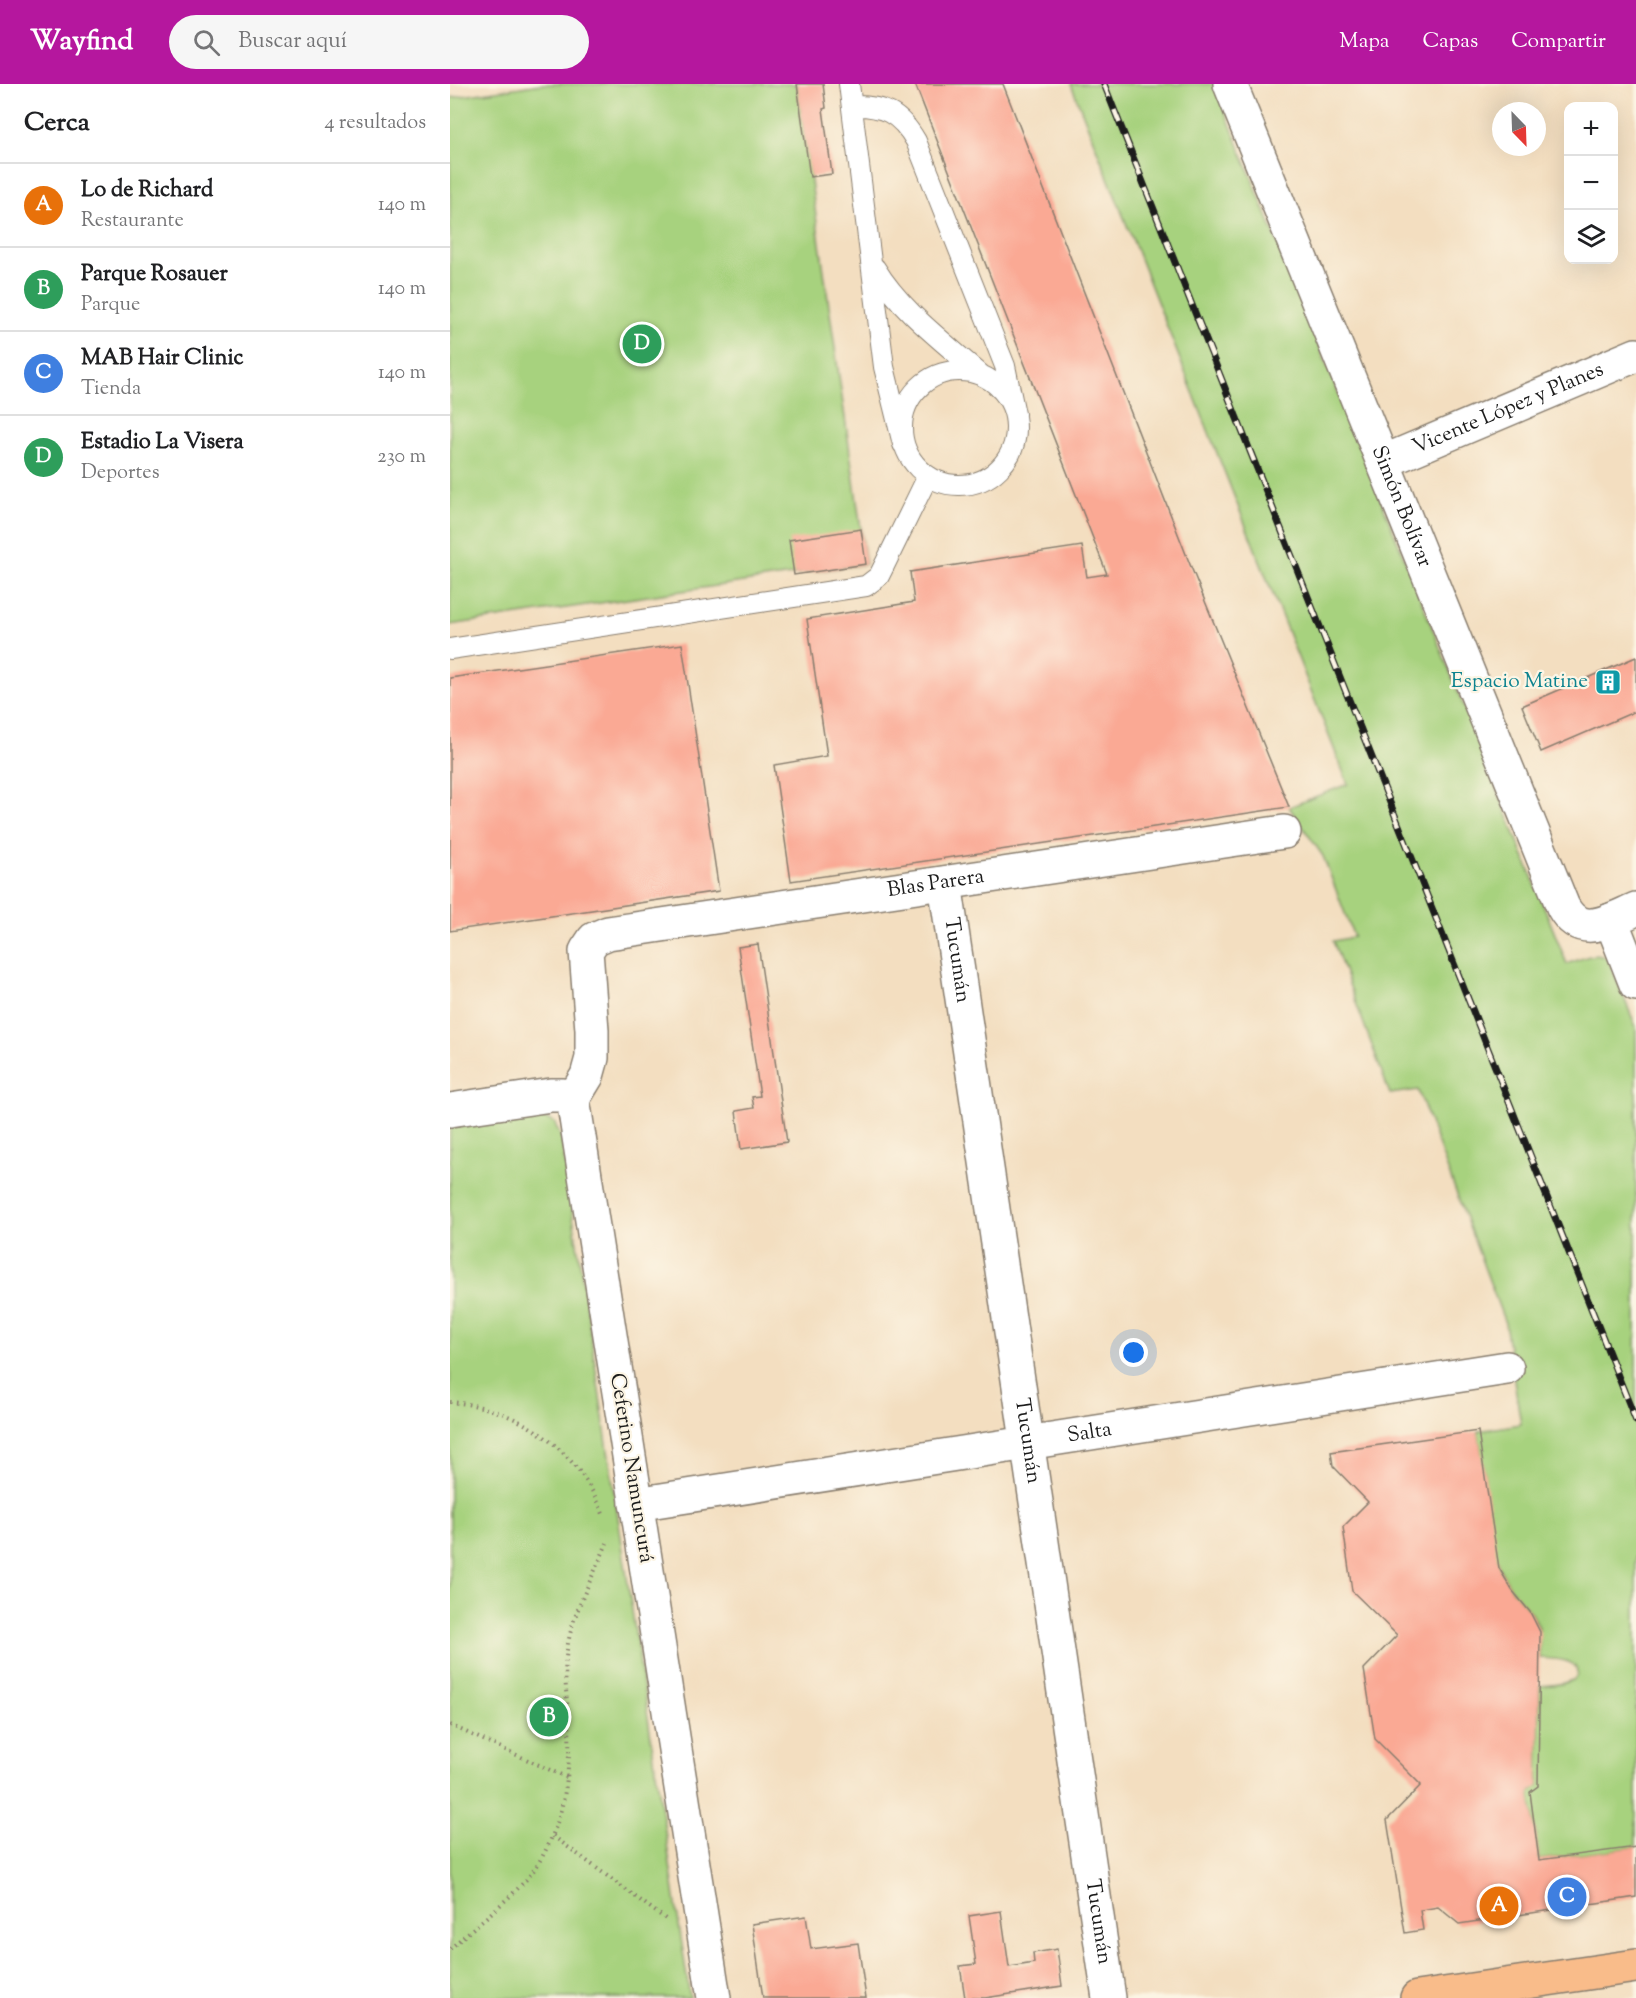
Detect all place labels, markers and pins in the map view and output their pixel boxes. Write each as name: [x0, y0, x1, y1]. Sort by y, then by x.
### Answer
pin: D: [622, 322, 662, 366]
place label: Espacio Matine: [1451, 667, 1588, 697]
building icon: Espacio Matine: [1593, 667, 1623, 697]
pin: B: [530, 1694, 568, 1740]
pin: C: [1548, 1874, 1586, 1920]
pin: A: [1480, 1884, 1518, 1928]

